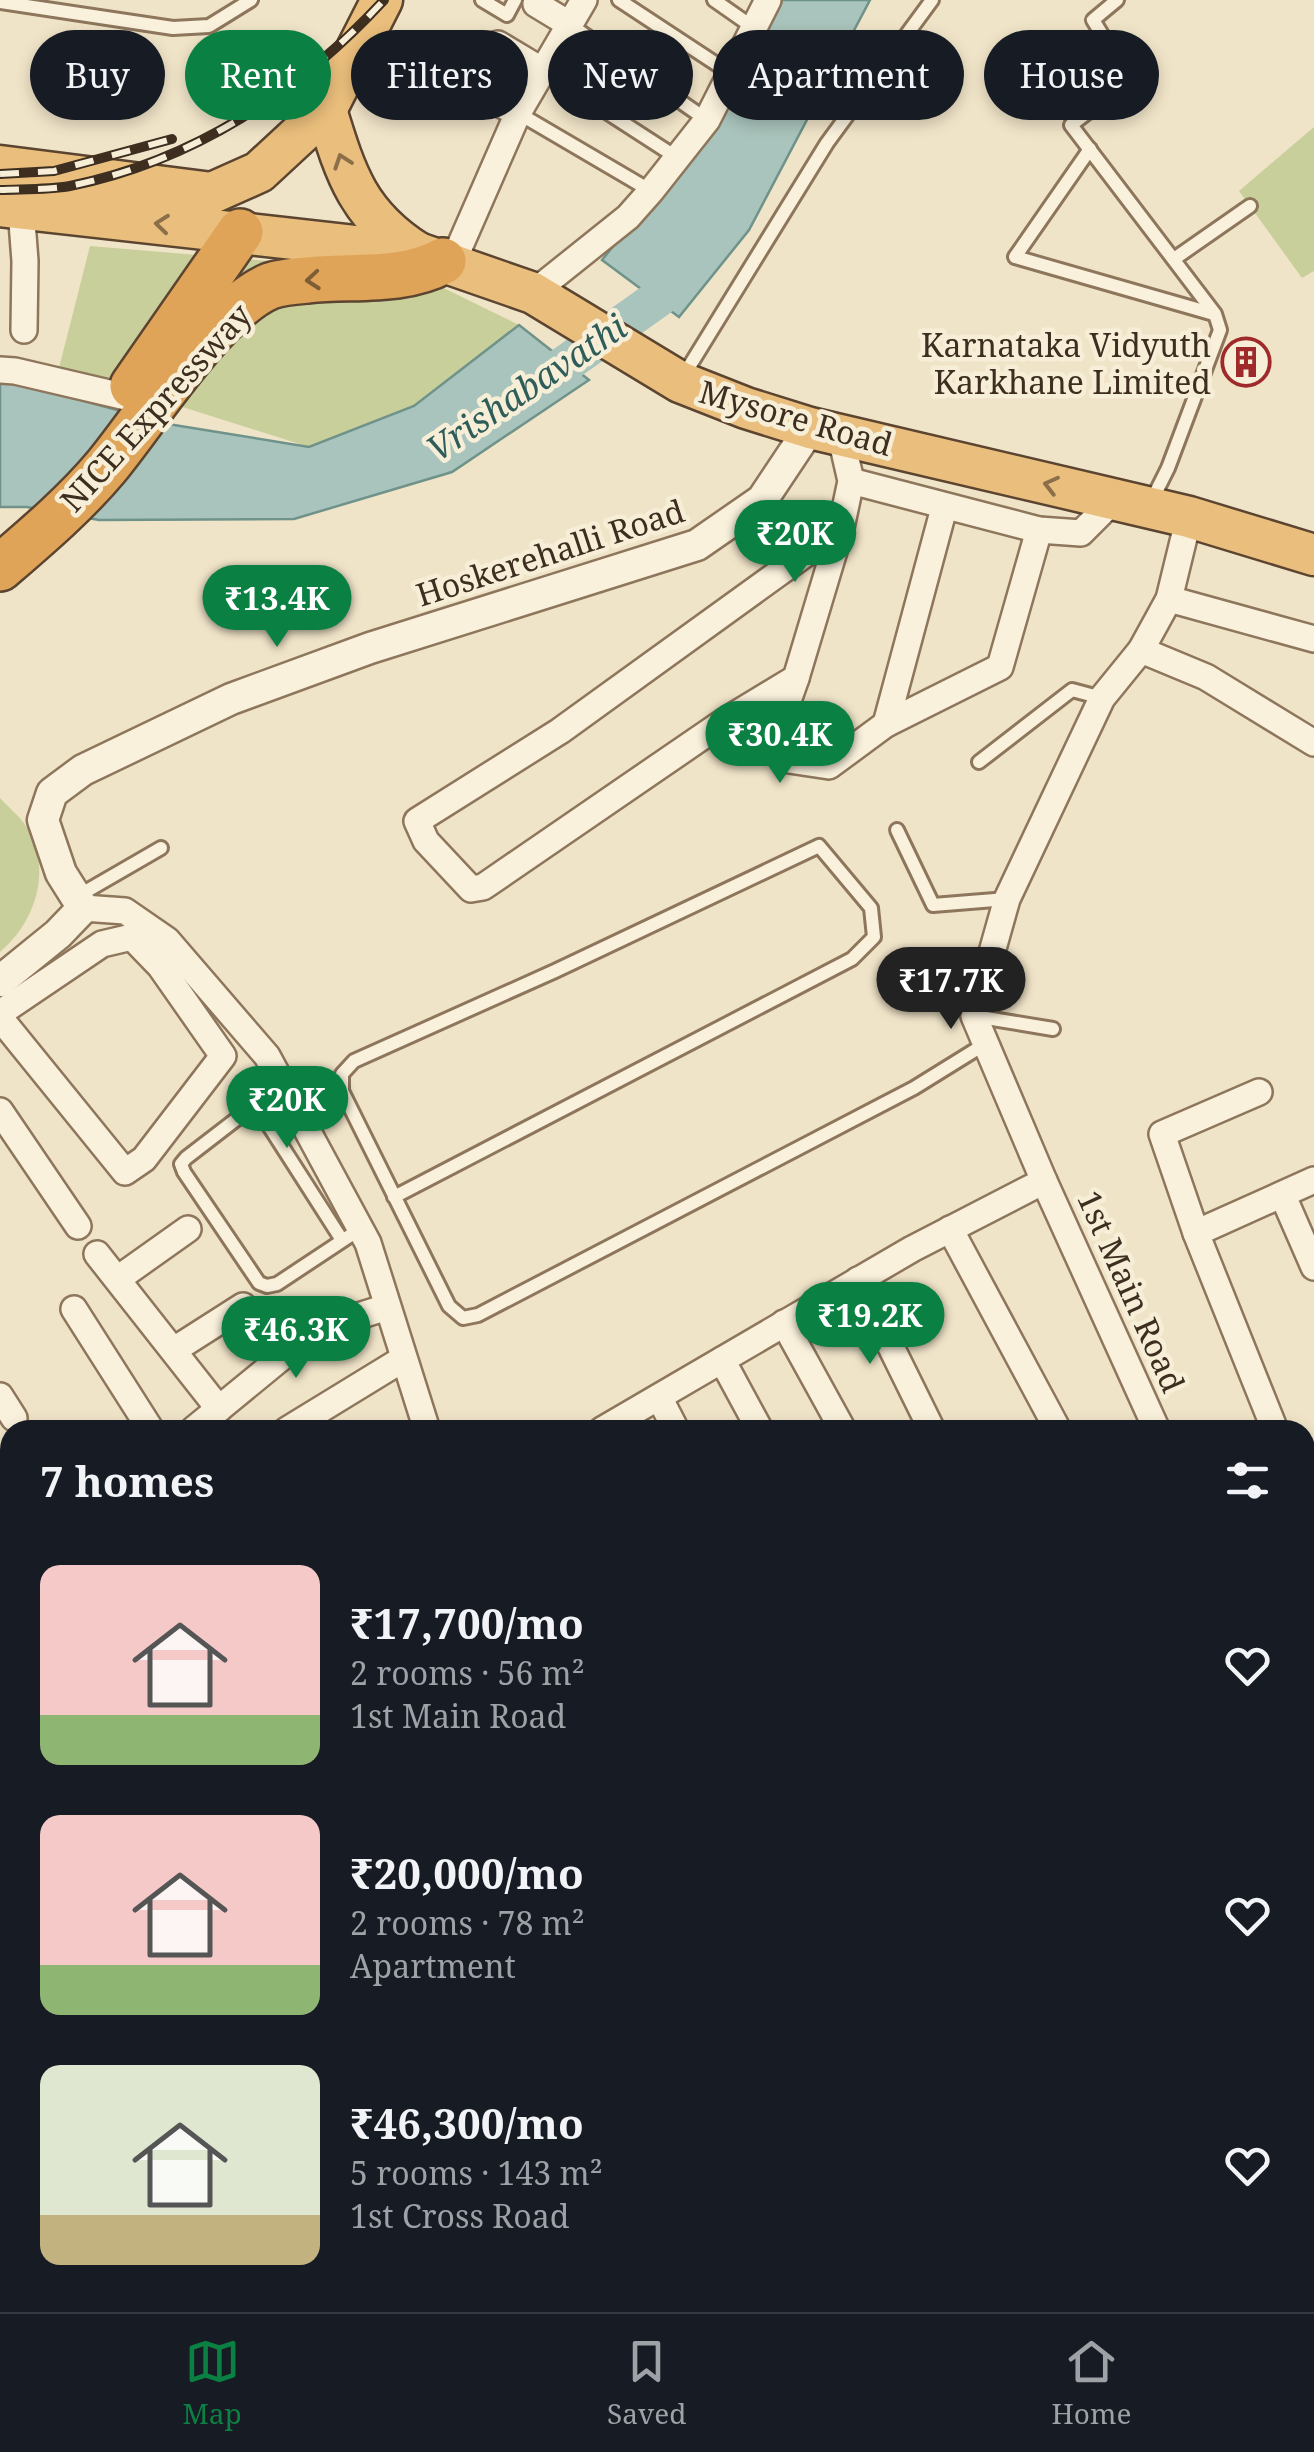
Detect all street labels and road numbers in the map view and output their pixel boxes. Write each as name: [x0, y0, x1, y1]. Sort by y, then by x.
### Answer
street label: NICE Expressway: [50, 293, 261, 520]
street label: Mysore Road: [695, 369, 898, 465]
street label: Hoskerehalli Road: [410, 488, 690, 616]
street label: 1st Main Road: [1068, 1183, 1196, 1399]

